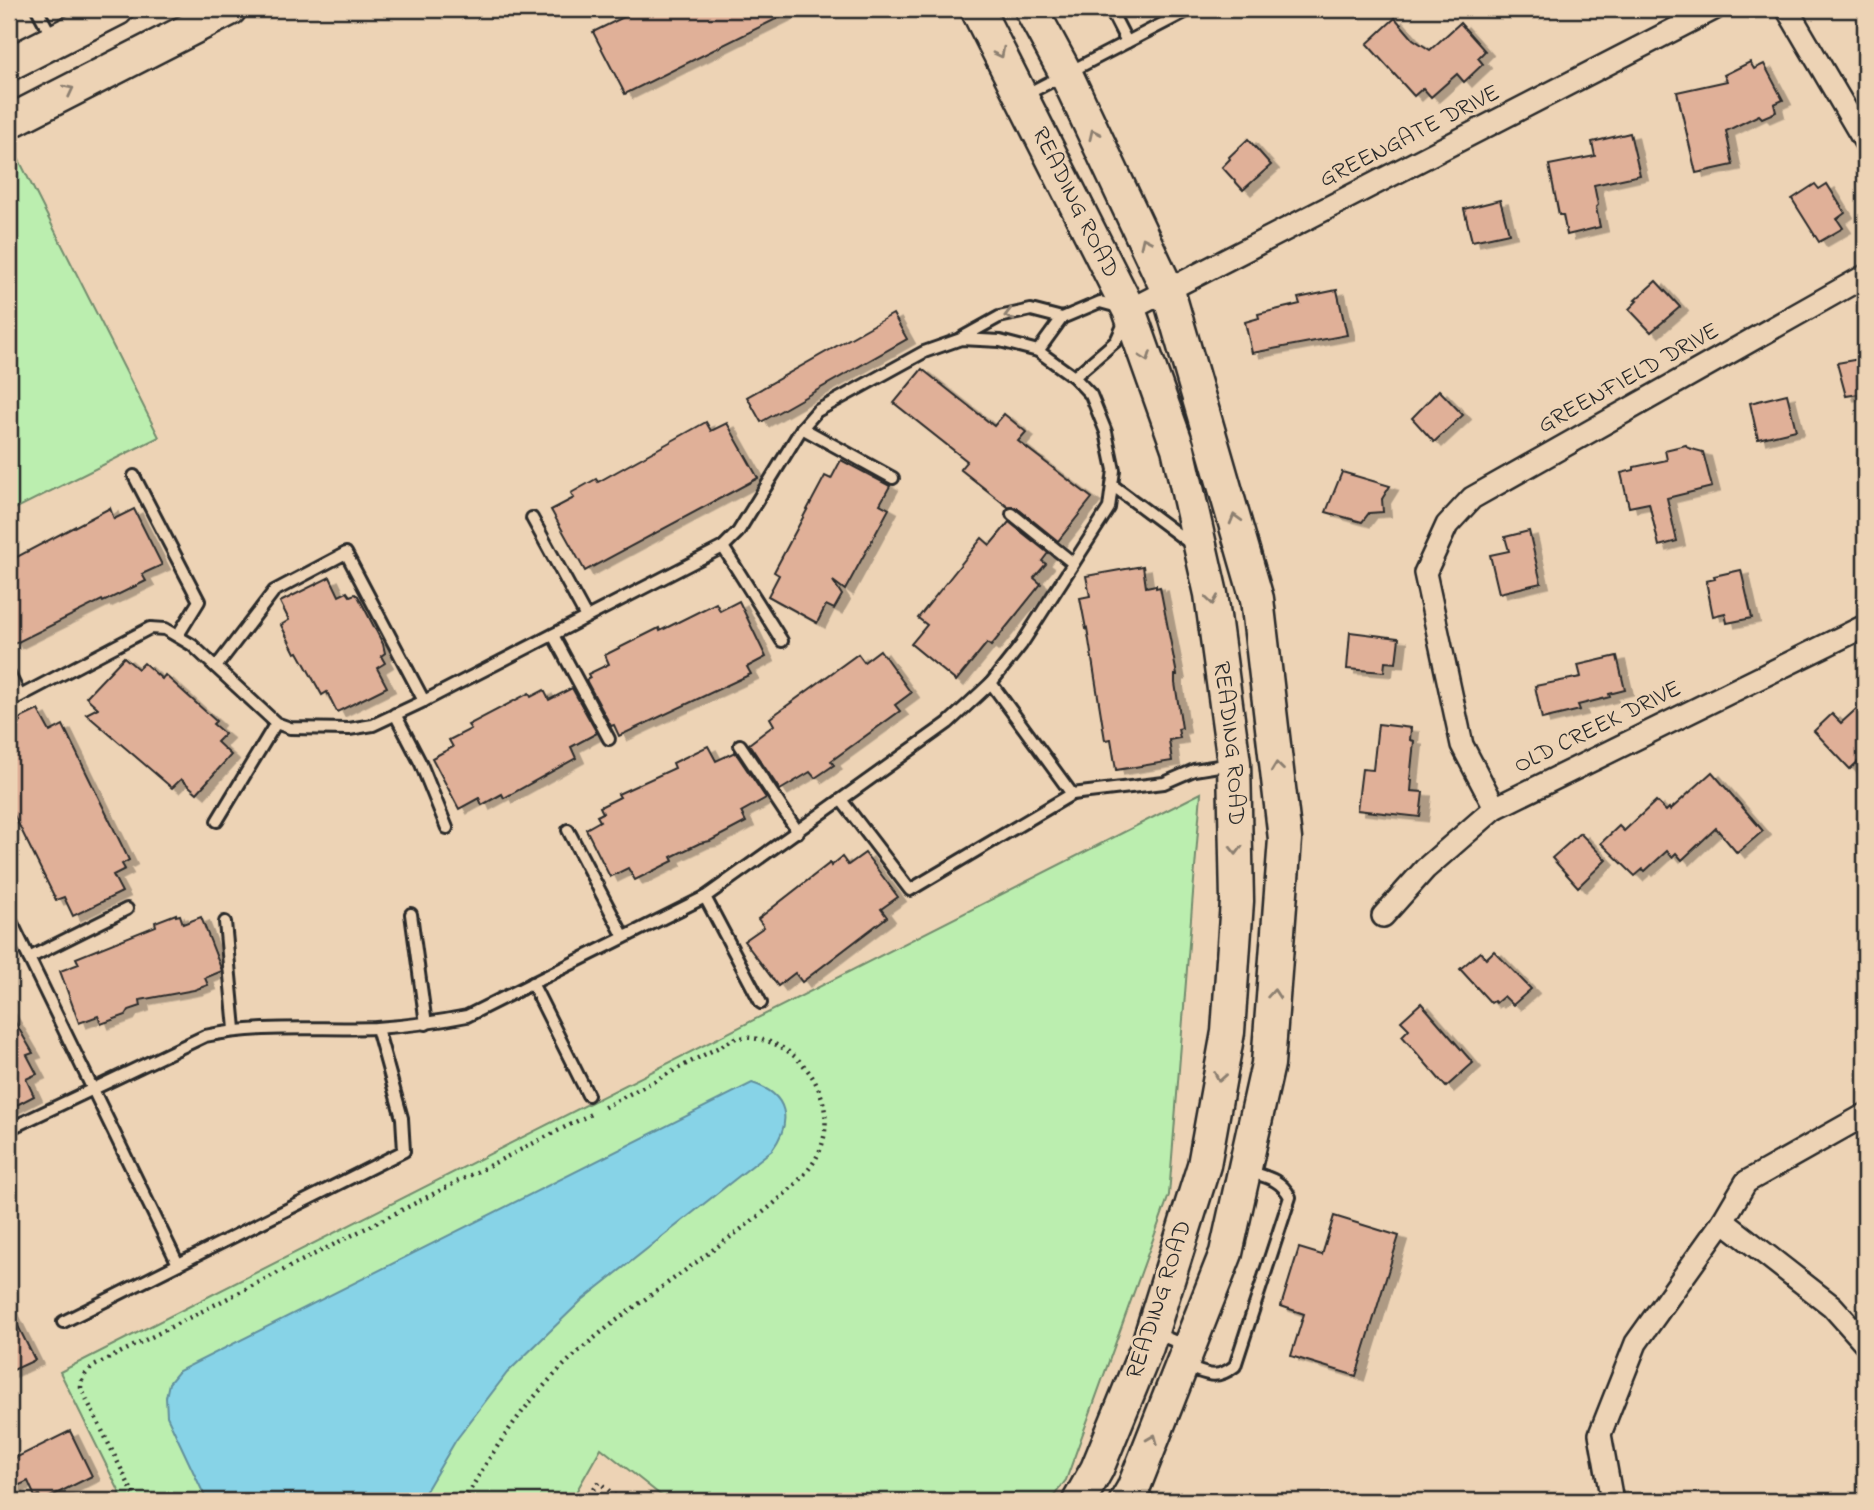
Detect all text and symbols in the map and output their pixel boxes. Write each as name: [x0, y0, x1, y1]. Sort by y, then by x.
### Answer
one-way arrow: [991, 46, 1005, 58]
street label: GREENGATE DRIVE: [1314, 76, 1506, 198]
one-way arrow: [62, 85, 75, 99]
street label: READING ROAD: [1022, 121, 1128, 284]
one-way arrow: [1088, 129, 1102, 141]
one-way arrow: [1139, 237, 1153, 249]
one-way arrow: [1003, 307, 1015, 321]
street label: GREENFIELD DRIVE: [1532, 315, 1726, 443]
one-way arrow: [1138, 351, 1152, 363]
one-way arrow: [1228, 514, 1243, 526]
one-way arrow: [1204, 594, 1219, 606]
street label: READING ROAD: [1203, 659, 1253, 826]
street label: OLD CREEK DRIVE: [1508, 672, 1688, 784]
one-way arrow: [1270, 761, 1285, 772]
one-way arrow: [1228, 846, 1244, 856]
one-way arrow: [1266, 988, 1281, 999]
one-way arrow: [1213, 1071, 1228, 1083]
street label: READING ROAD: [1118, 1216, 1202, 1384]
one-way arrow: [1144, 1433, 1158, 1445]

